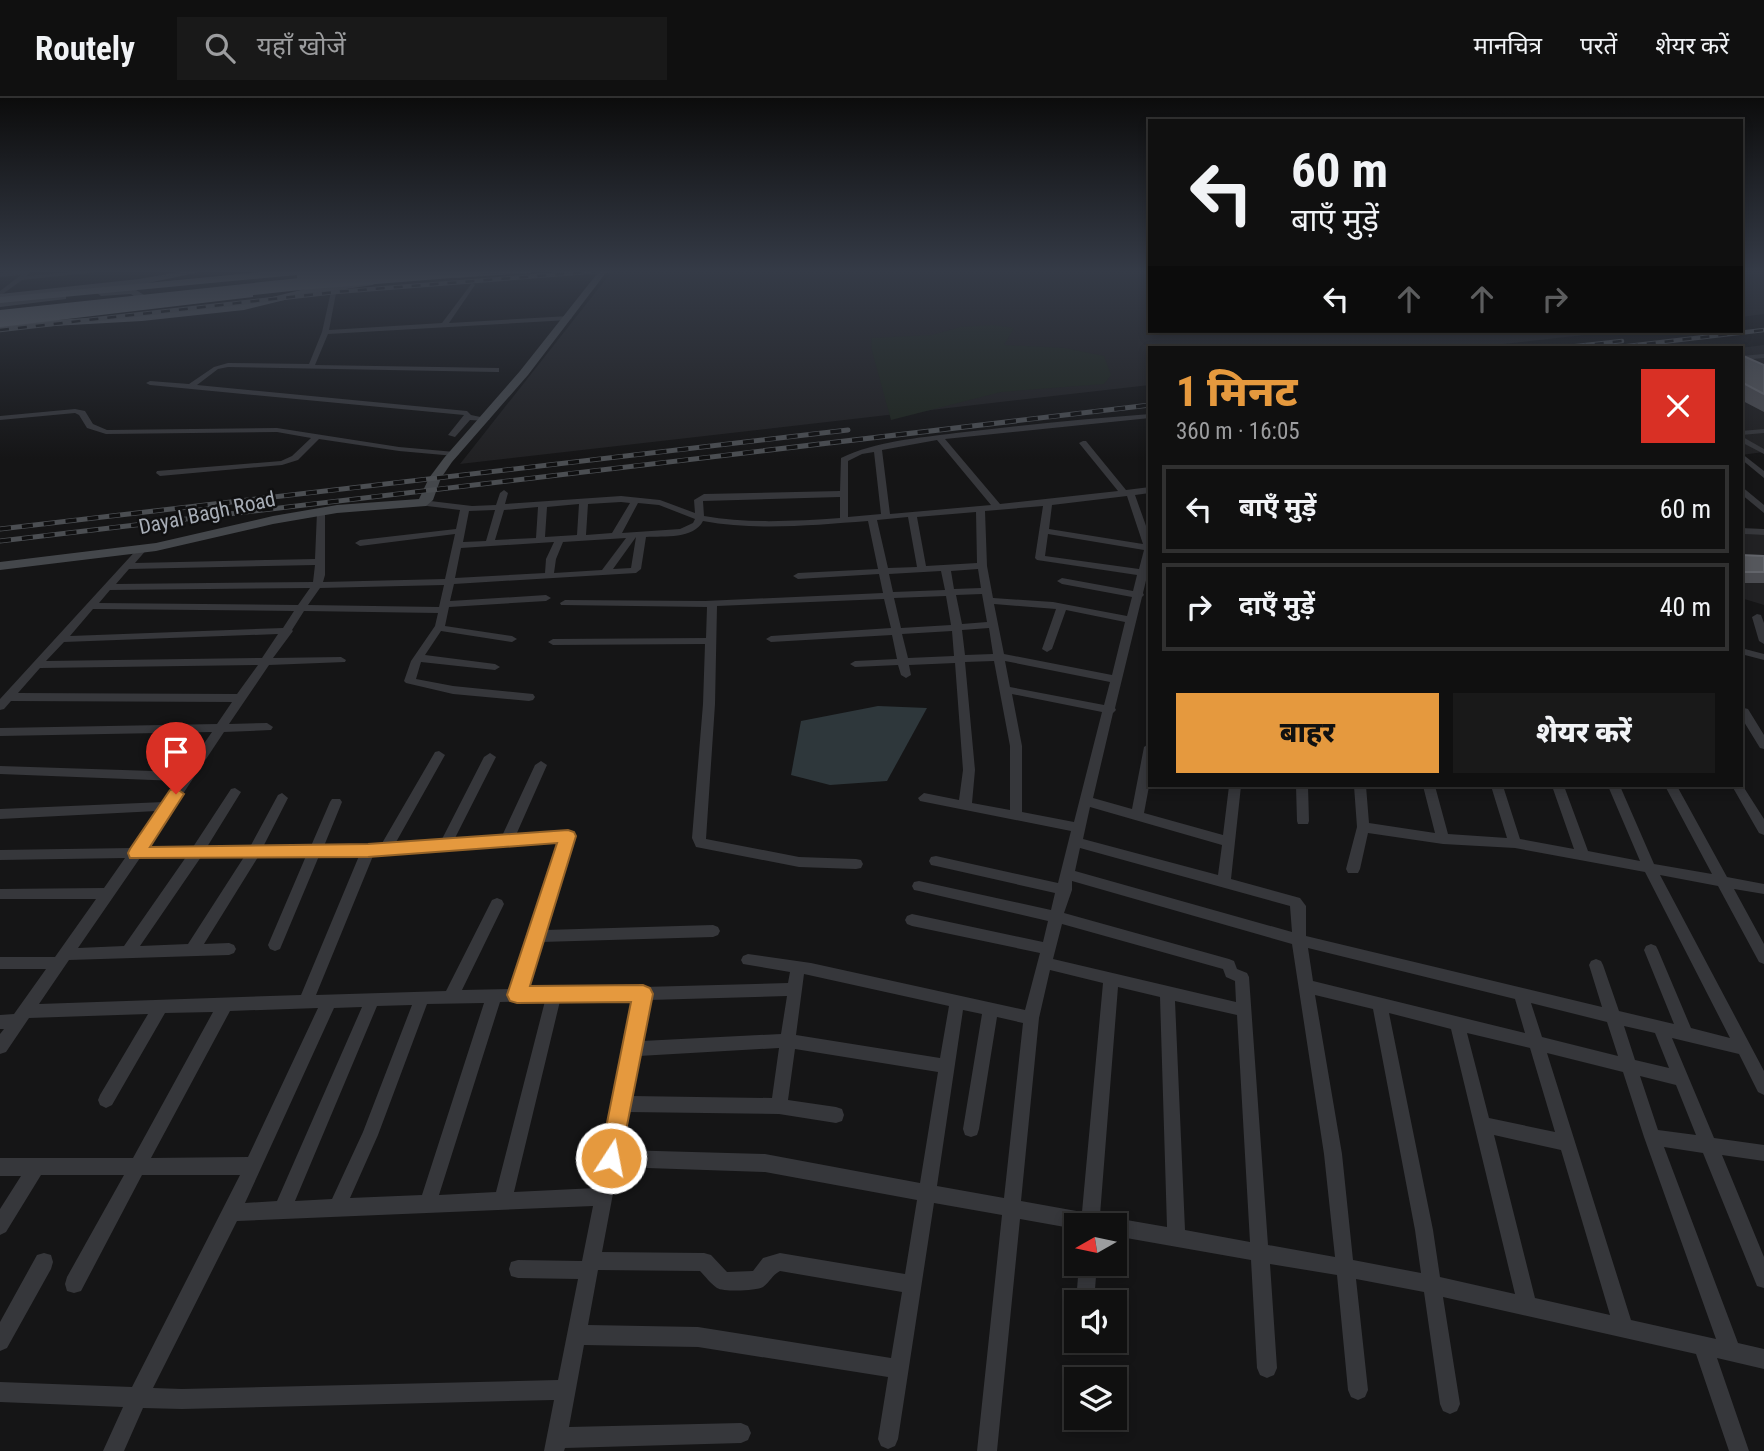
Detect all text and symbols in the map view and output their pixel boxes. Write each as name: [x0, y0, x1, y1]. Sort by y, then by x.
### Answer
search box: [177, 17, 667, 80]
text: Routely: [35, 29, 135, 68]
icon: search: [201, 29, 239, 67]
text: यहाँ खोजें: [257, 31, 346, 61]
text: मानचित्र: [1473, 32, 1542, 60]
text: परतें: [1580, 32, 1617, 60]
text: शेयर करें: [1655, 32, 1729, 60]
text: 60 m: [1291, 142, 1388, 199]
icon: left: [1176, 147, 1267, 238]
text: बाएँ मुड़ें: [1291, 201, 1379, 239]
icon: left: [1317, 280, 1355, 318]
icon: ahead: [1390, 280, 1428, 318]
icon: ahead: [1463, 280, 1501, 318]
icon: right: [1536, 280, 1574, 318]
text: 1 मिनट: [1176, 367, 1297, 416]
button: close: [1641, 369, 1715, 443]
text: 360 m · 16:05: [1176, 418, 1300, 445]
street label: Dayal Bagh Road: [136, 487, 278, 539]
icon: left: [1180, 490, 1218, 528]
text: बाएँ मुड़ें: [1239, 492, 1316, 522]
text: 60 m: [1660, 494, 1711, 524]
icon: right: [1180, 588, 1218, 626]
text: दाएँ मुड़ें: [1239, 590, 1315, 620]
text: 40 m: [1660, 592, 1711, 622]
button: बाहर: [1176, 693, 1439, 773]
button: शेयर करें: [1453, 693, 1715, 773]
pin: [146, 722, 206, 794]
icon: arrive: [157, 733, 195, 771]
position arrow: [574, 1121, 648, 1195]
north arrow: [1064, 1213, 1127, 1276]
map controls: [1064, 1213, 1127, 1430]
button: sound: [1064, 1290, 1127, 1353]
button: layers: [1064, 1367, 1127, 1430]

